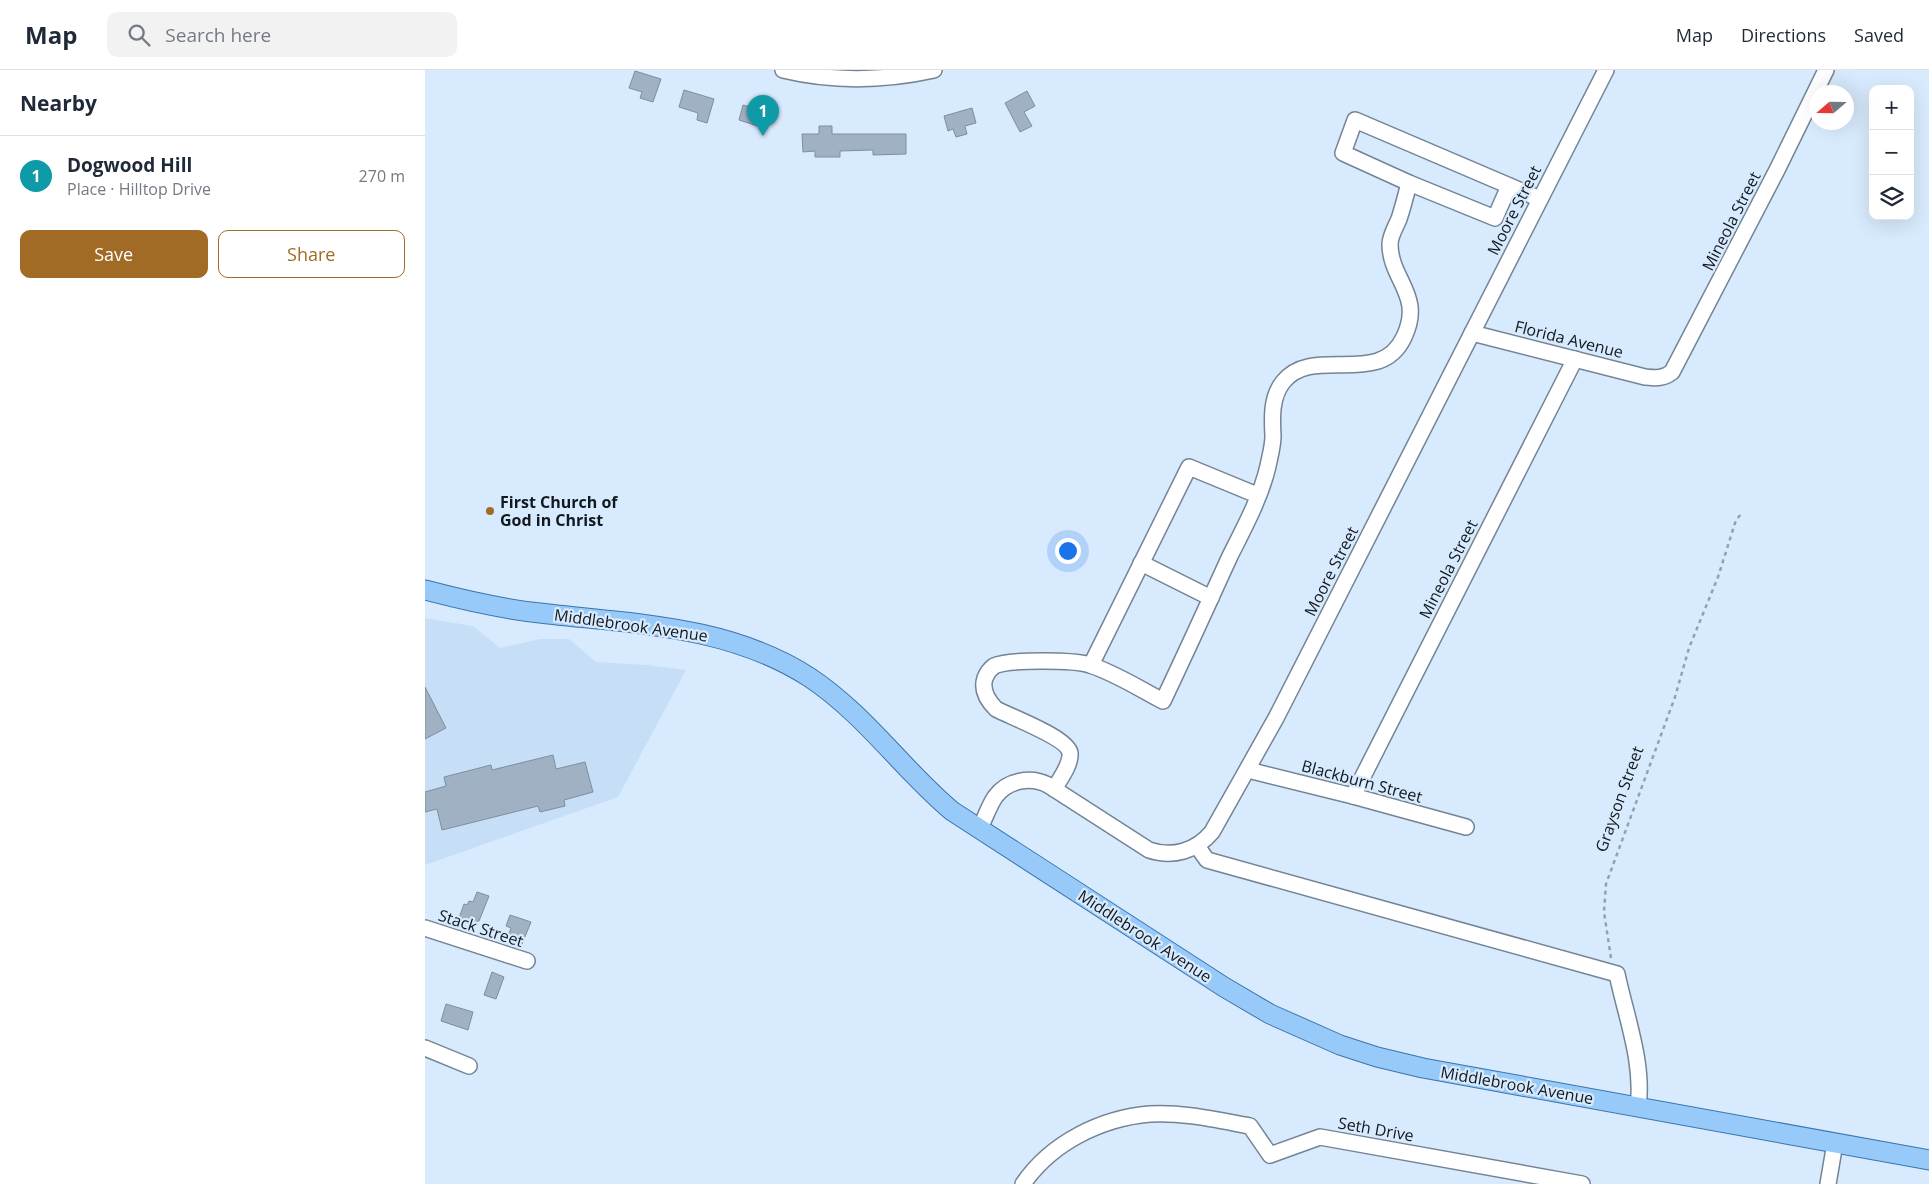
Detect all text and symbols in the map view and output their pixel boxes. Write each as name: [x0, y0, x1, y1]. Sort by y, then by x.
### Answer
search box: [107, 12, 457, 57]
text: Map: [25, 18, 77, 51]
icon: search: [125, 21, 153, 49]
text: Search here: [165, 22, 271, 48]
text: Map: [1676, 23, 1713, 47]
text: Directions: [1741, 23, 1826, 47]
text: Saved: [1854, 23, 1904, 47]
north arrow: [1809, 85, 1854, 130]
map controls: [1869, 85, 1914, 220]
button: +: [1869, 85, 1914, 130]
text: Nearby: [20, 89, 97, 117]
pin: 1: [747, 95, 779, 136]
button: −: [1869, 130, 1914, 175]
text: Dogwood Hill: [67, 152, 192, 178]
street label: Moore Street: [1482, 161, 1546, 259]
text: 1: [31, 165, 41, 187]
text: 270 m: [359, 165, 405, 187]
street label: Mineola Street: [1697, 167, 1766, 274]
button: layers: [1869, 175, 1914, 220]
text: Place · Hilltop Drive: [67, 178, 211, 200]
button: Save: [20, 230, 208, 278]
button: Share: [218, 230, 405, 278]
street label: Florida Avenue: [1512, 315, 1626, 363]
place label: First Church of God in Christ: [500, 491, 618, 531]
marker: First Church of God in Christ: [484, 505, 496, 517]
street label: Mineola Street: [1414, 515, 1483, 622]
street label: Moore Street: [1299, 522, 1363, 620]
your location: [1055, 538, 1081, 564]
street label: Middlebrook Avenue: [553, 603, 709, 647]
street label: Grayson Street: [1590, 743, 1648, 855]
street label: Blackburn Street: [1299, 754, 1425, 808]
street label: Middlebrook Avenue: [1074, 885, 1216, 987]
street label: Stack Street: [436, 904, 527, 952]
street label: Middlebrook Avenue: [1439, 1061, 1595, 1109]
street label: Seth Drive: [1336, 1112, 1416, 1146]

